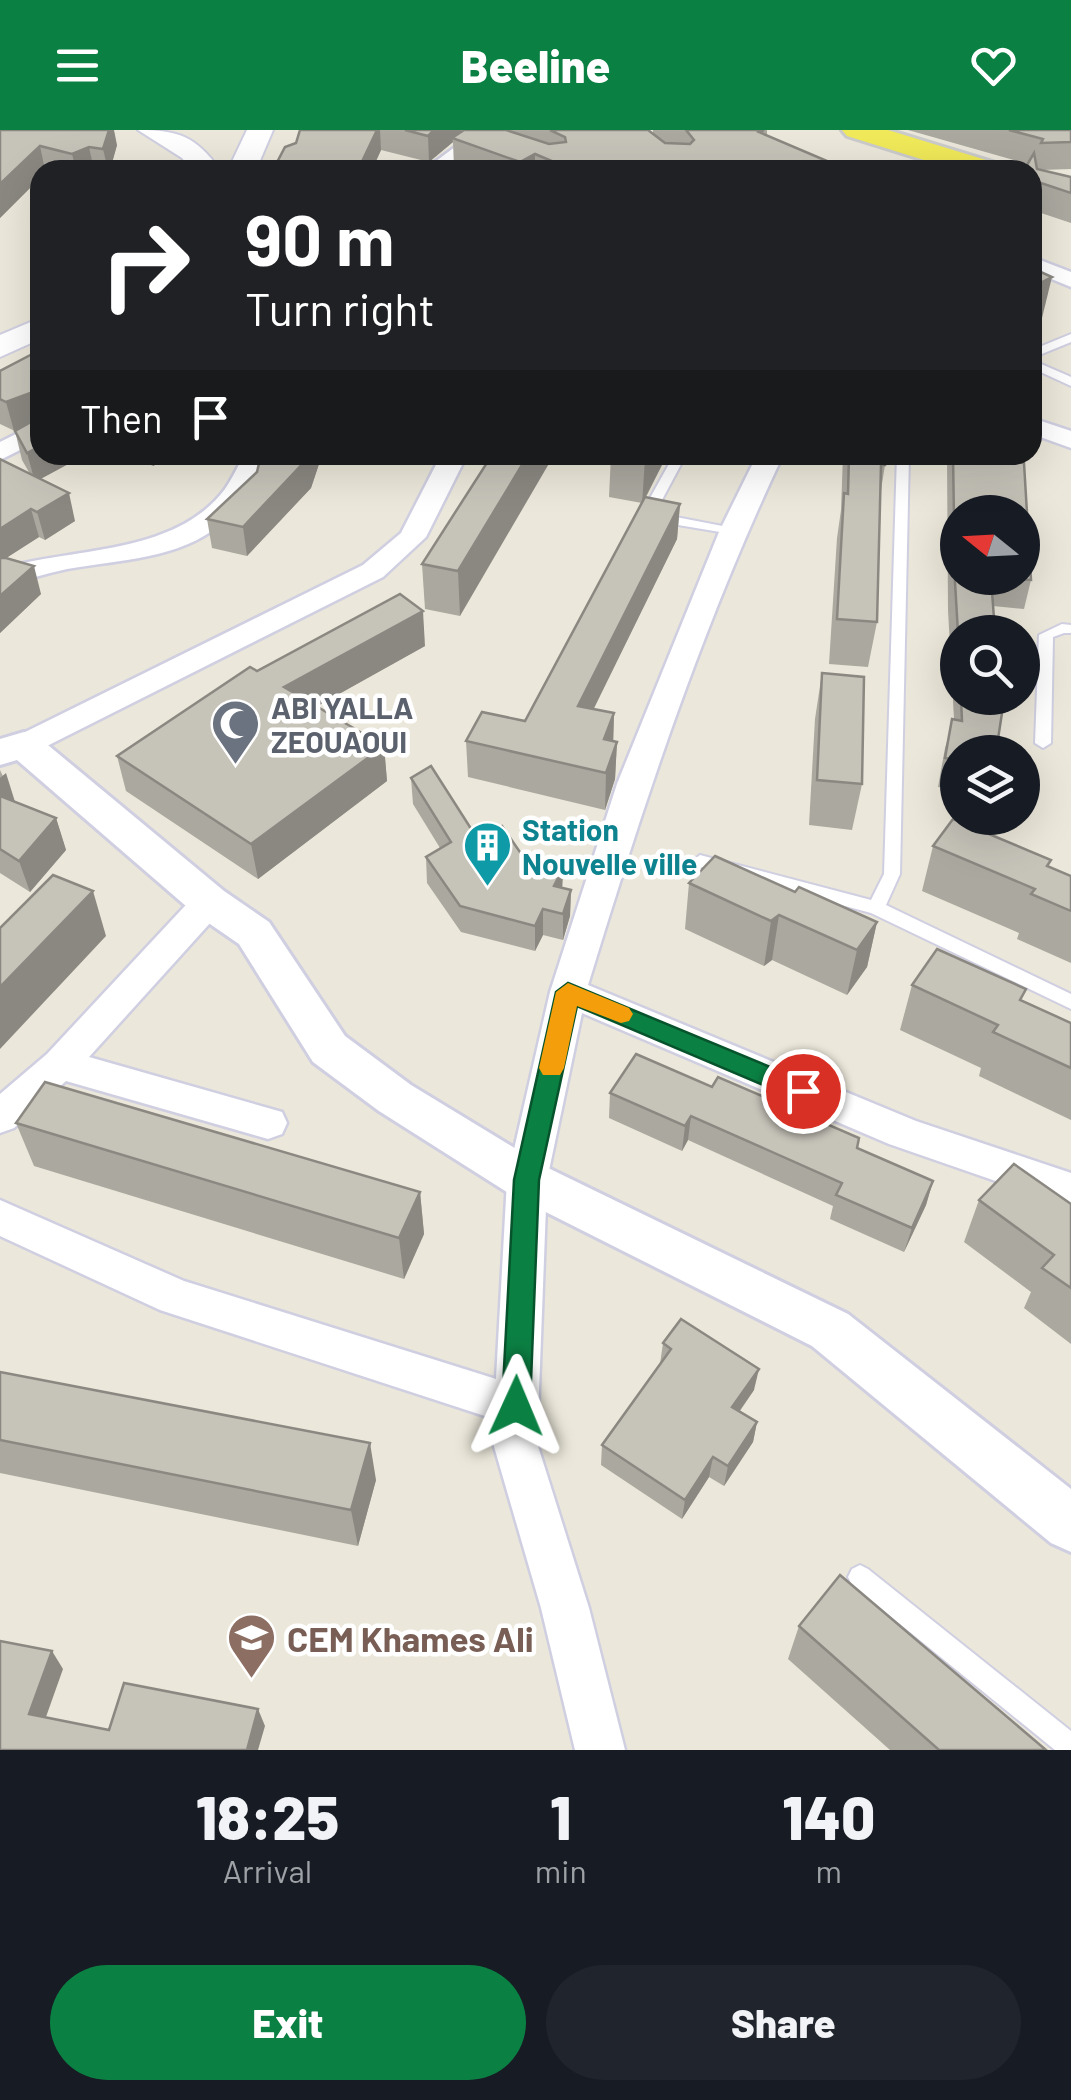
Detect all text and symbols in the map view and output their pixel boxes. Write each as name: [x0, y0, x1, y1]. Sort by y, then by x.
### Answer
icon: menu: [50, 38, 105, 93]
text: Beeline: [461, 38, 610, 92]
icon: heart: [966, 38, 1021, 93]
text: 90 m: [245, 196, 395, 280]
icon: right: [80, 200, 210, 330]
text: Turn right: [245, 281, 435, 335]
icon: arrive: [183, 390, 238, 445]
text: Then: [80, 395, 163, 441]
north arrow: [940, 495, 1040, 595]
map controls: [940, 495, 1040, 835]
button: search: [940, 615, 1040, 715]
place label: ABI YALLA ZEOUAOUI: [271, 689, 413, 759]
mosque icon: ABI YALLA ZEOUAOUI: [210, 698, 262, 766]
button: layers: [940, 735, 1040, 835]
place label: Station Nouvelle ville: [522, 811, 697, 881]
building icon: Station Nouvelle ville: [461, 820, 513, 888]
pin: [761, 1049, 846, 1134]
icon: arrive: [776, 1064, 831, 1119]
position arrow: [464, 1354, 568, 1458]
school or university icon: CEM Khames Ali: [226, 1612, 278, 1680]
place label: CEM Khames Ali: [287, 1617, 534, 1659]
text: 18:25: [196, 1780, 339, 1852]
text: 1: [550, 1780, 571, 1852]
text: 140: [782, 1780, 875, 1852]
text: Arrival: [223, 1851, 312, 1889]
text: min: [535, 1851, 587, 1889]
text: m: [816, 1851, 842, 1889]
button: Exit: [50, 1965, 526, 2080]
button: Share: [546, 1965, 1021, 2080]

